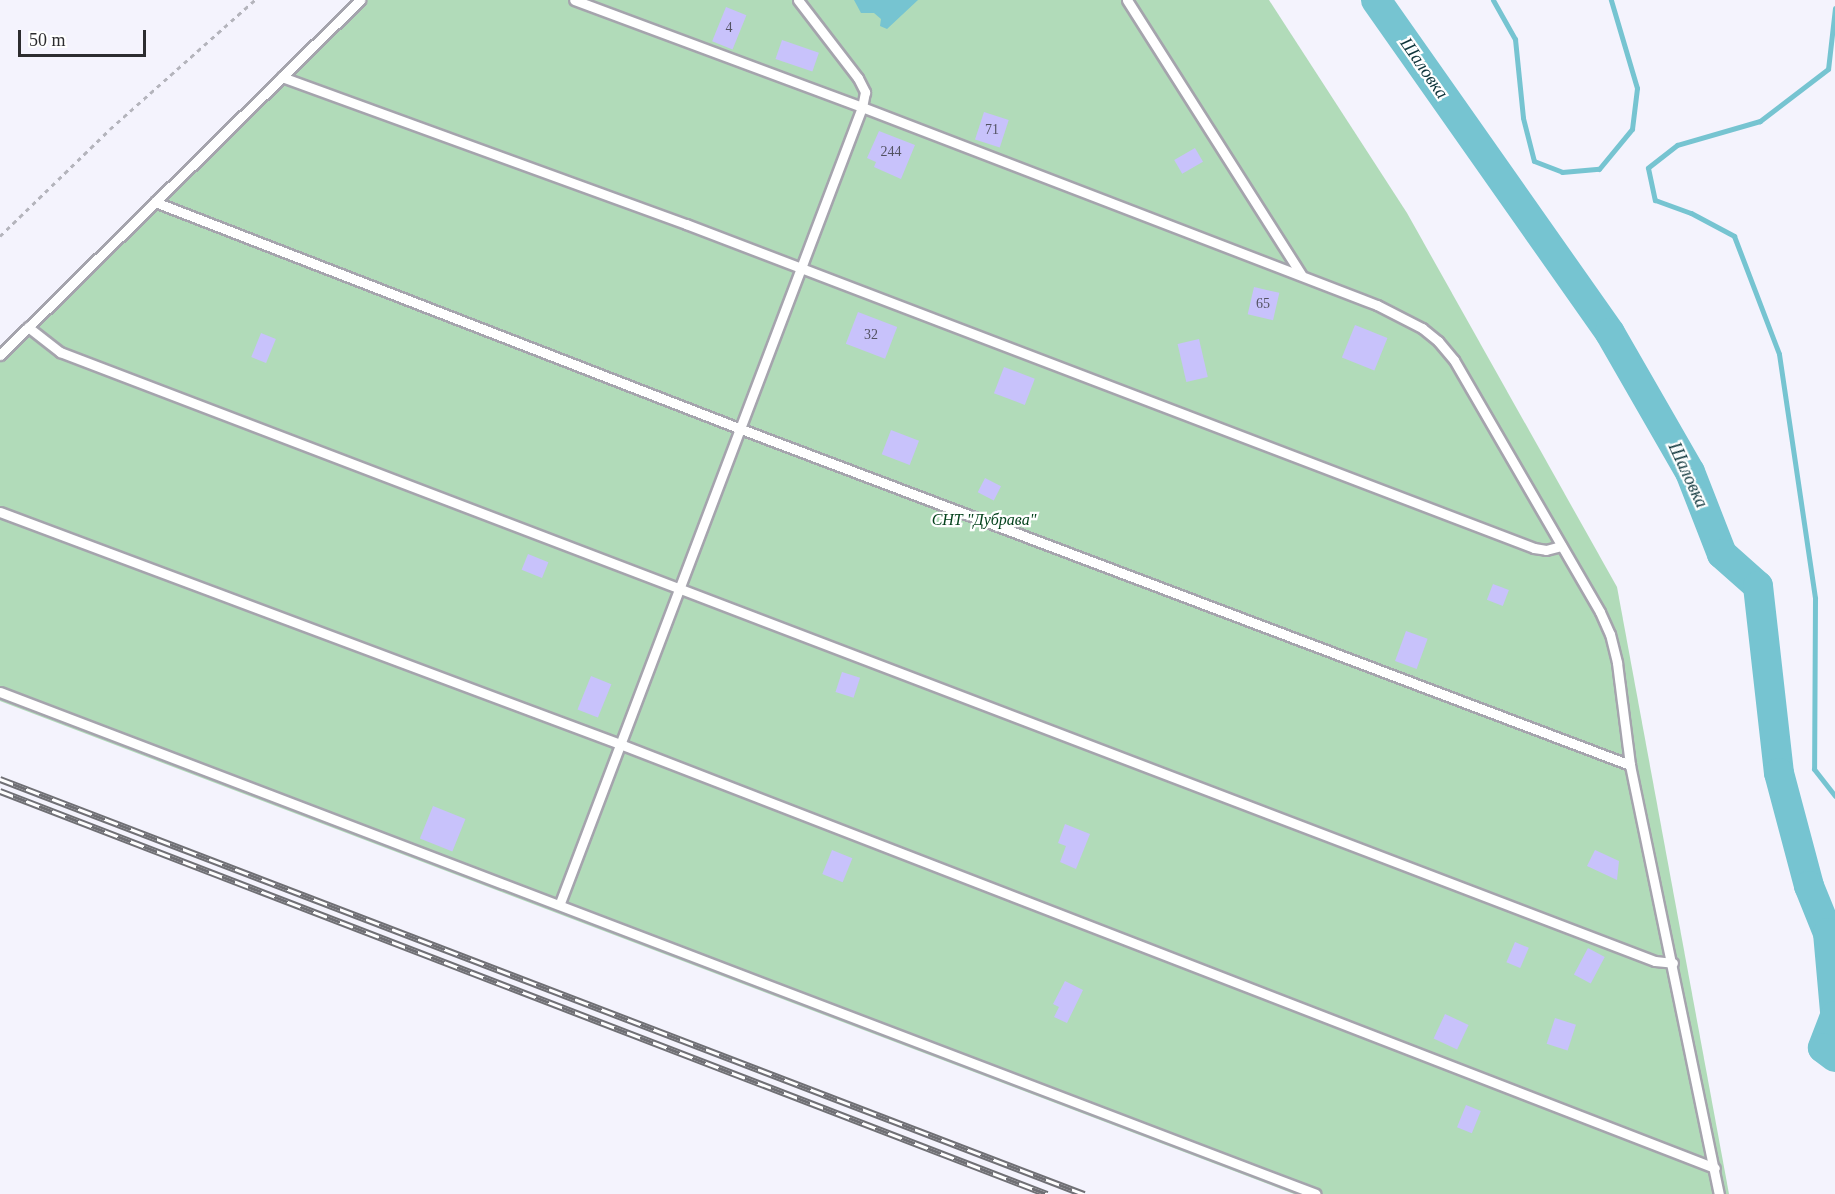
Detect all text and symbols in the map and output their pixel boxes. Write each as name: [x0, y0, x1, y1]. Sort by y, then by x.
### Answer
scale bar: [21, 18, 148, 56]
house number: 4: [726, 20, 732, 36]
text: 50 m: [29, 30, 66, 50]
water label: Шаловка: [1395, 33, 1453, 103]
house number: 71: [985, 122, 999, 138]
house number: 244: [880, 144, 902, 160]
house number: 65: [1256, 296, 1270, 312]
house number: 32: [864, 327, 878, 343]
water label: Шаловка: [1663, 439, 1713, 511]
park label: СНТ "Дубрава": [932, 510, 1036, 530]

